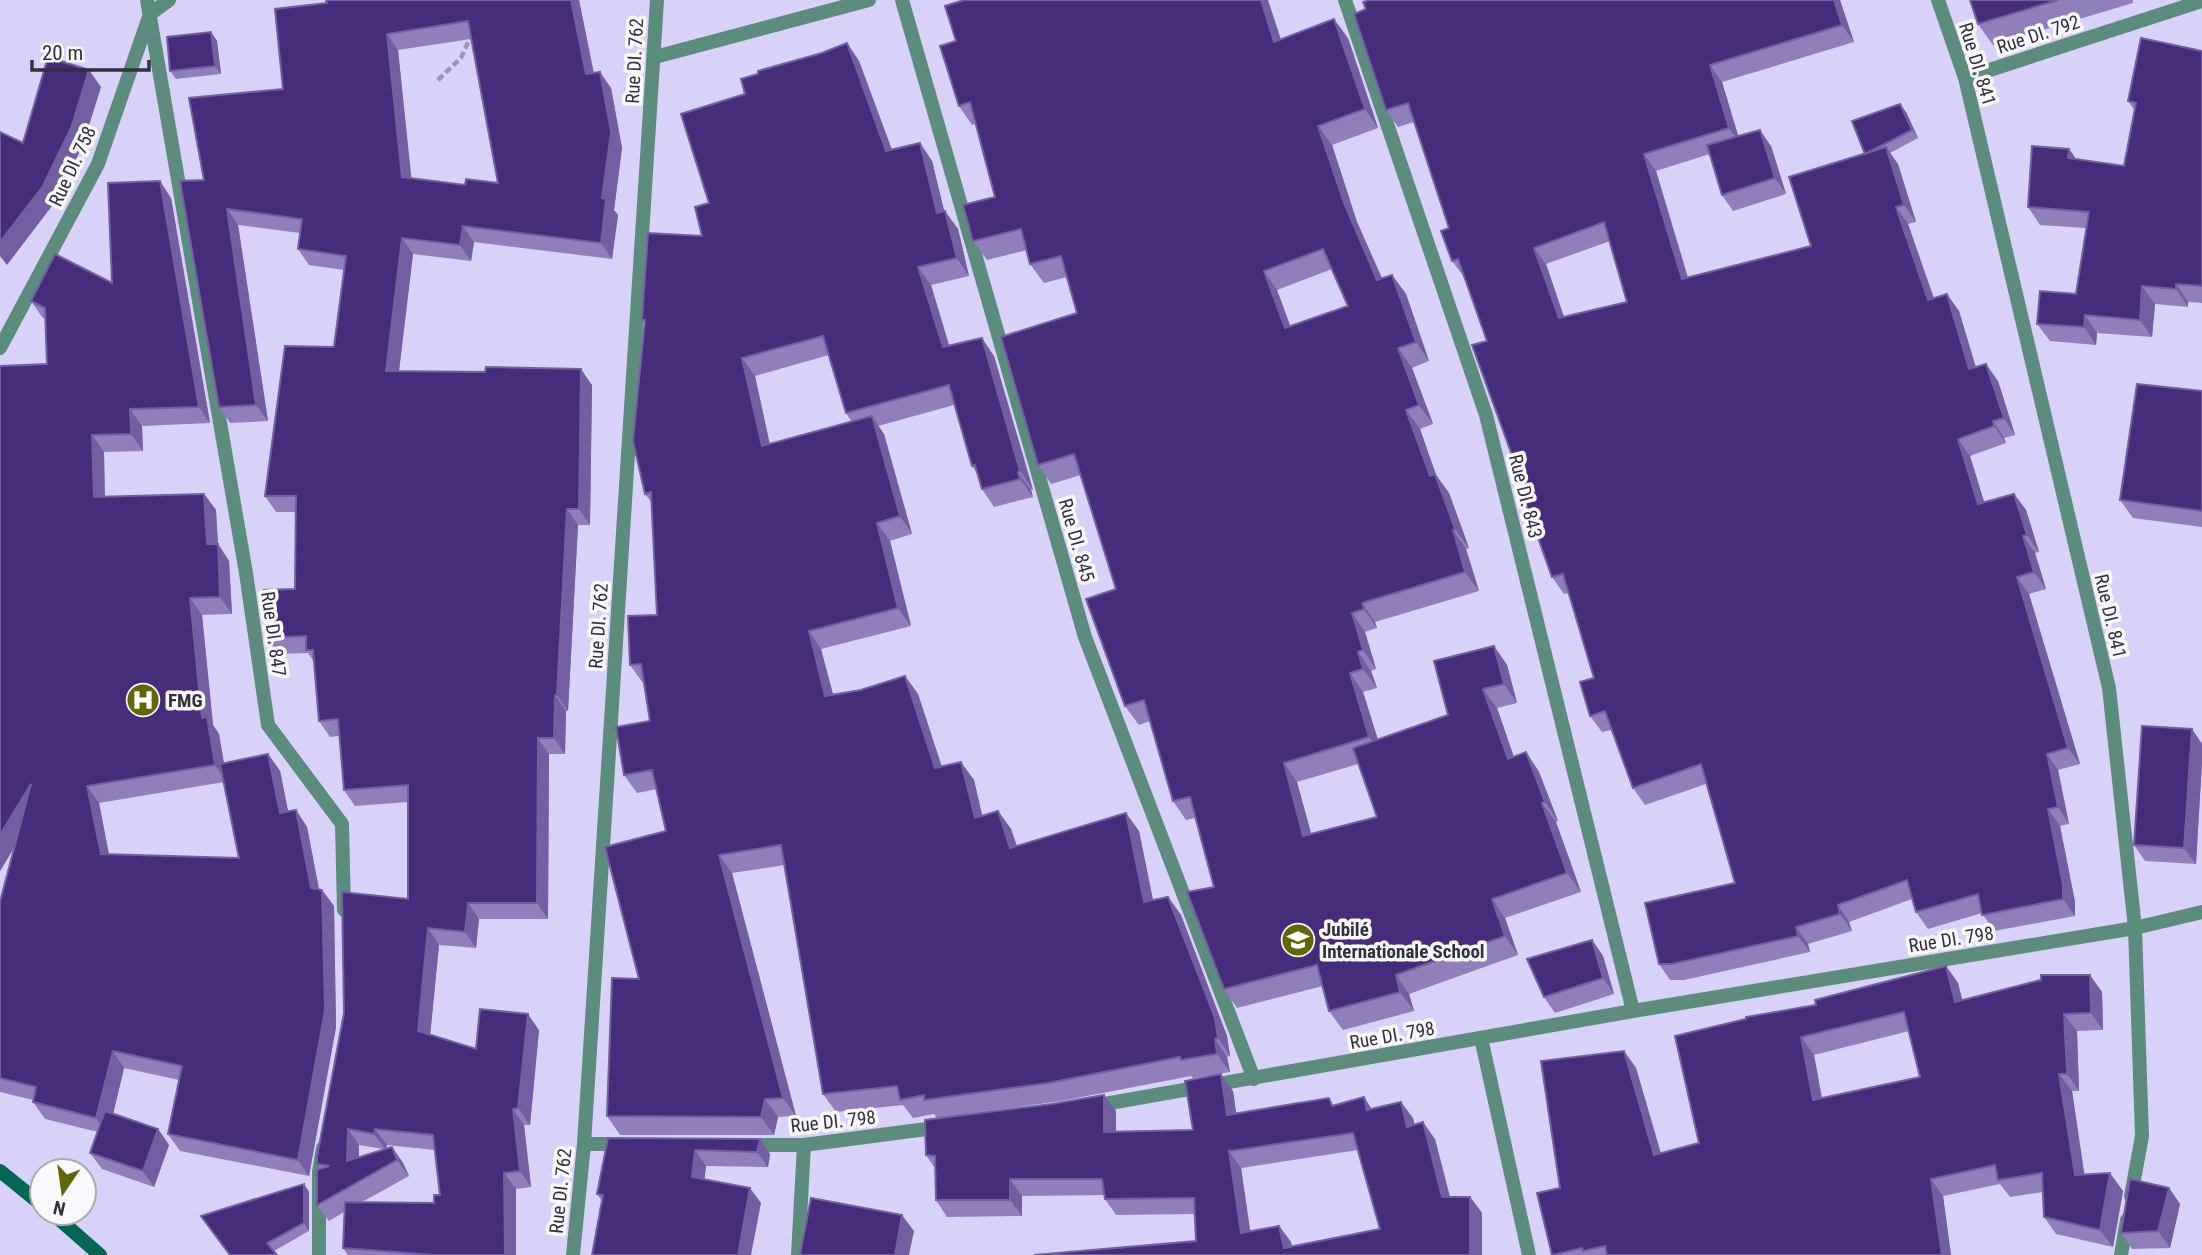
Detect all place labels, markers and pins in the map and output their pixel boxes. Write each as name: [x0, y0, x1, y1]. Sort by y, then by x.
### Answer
hospital icon: FMG: [124, 681, 162, 719]
place label: FMG: [168, 689, 203, 712]
place label: Jubilé Internationale School: [1322, 918, 1485, 963]
school or university icon: Jubilé Internationale School: [1279, 921, 1317, 959]

